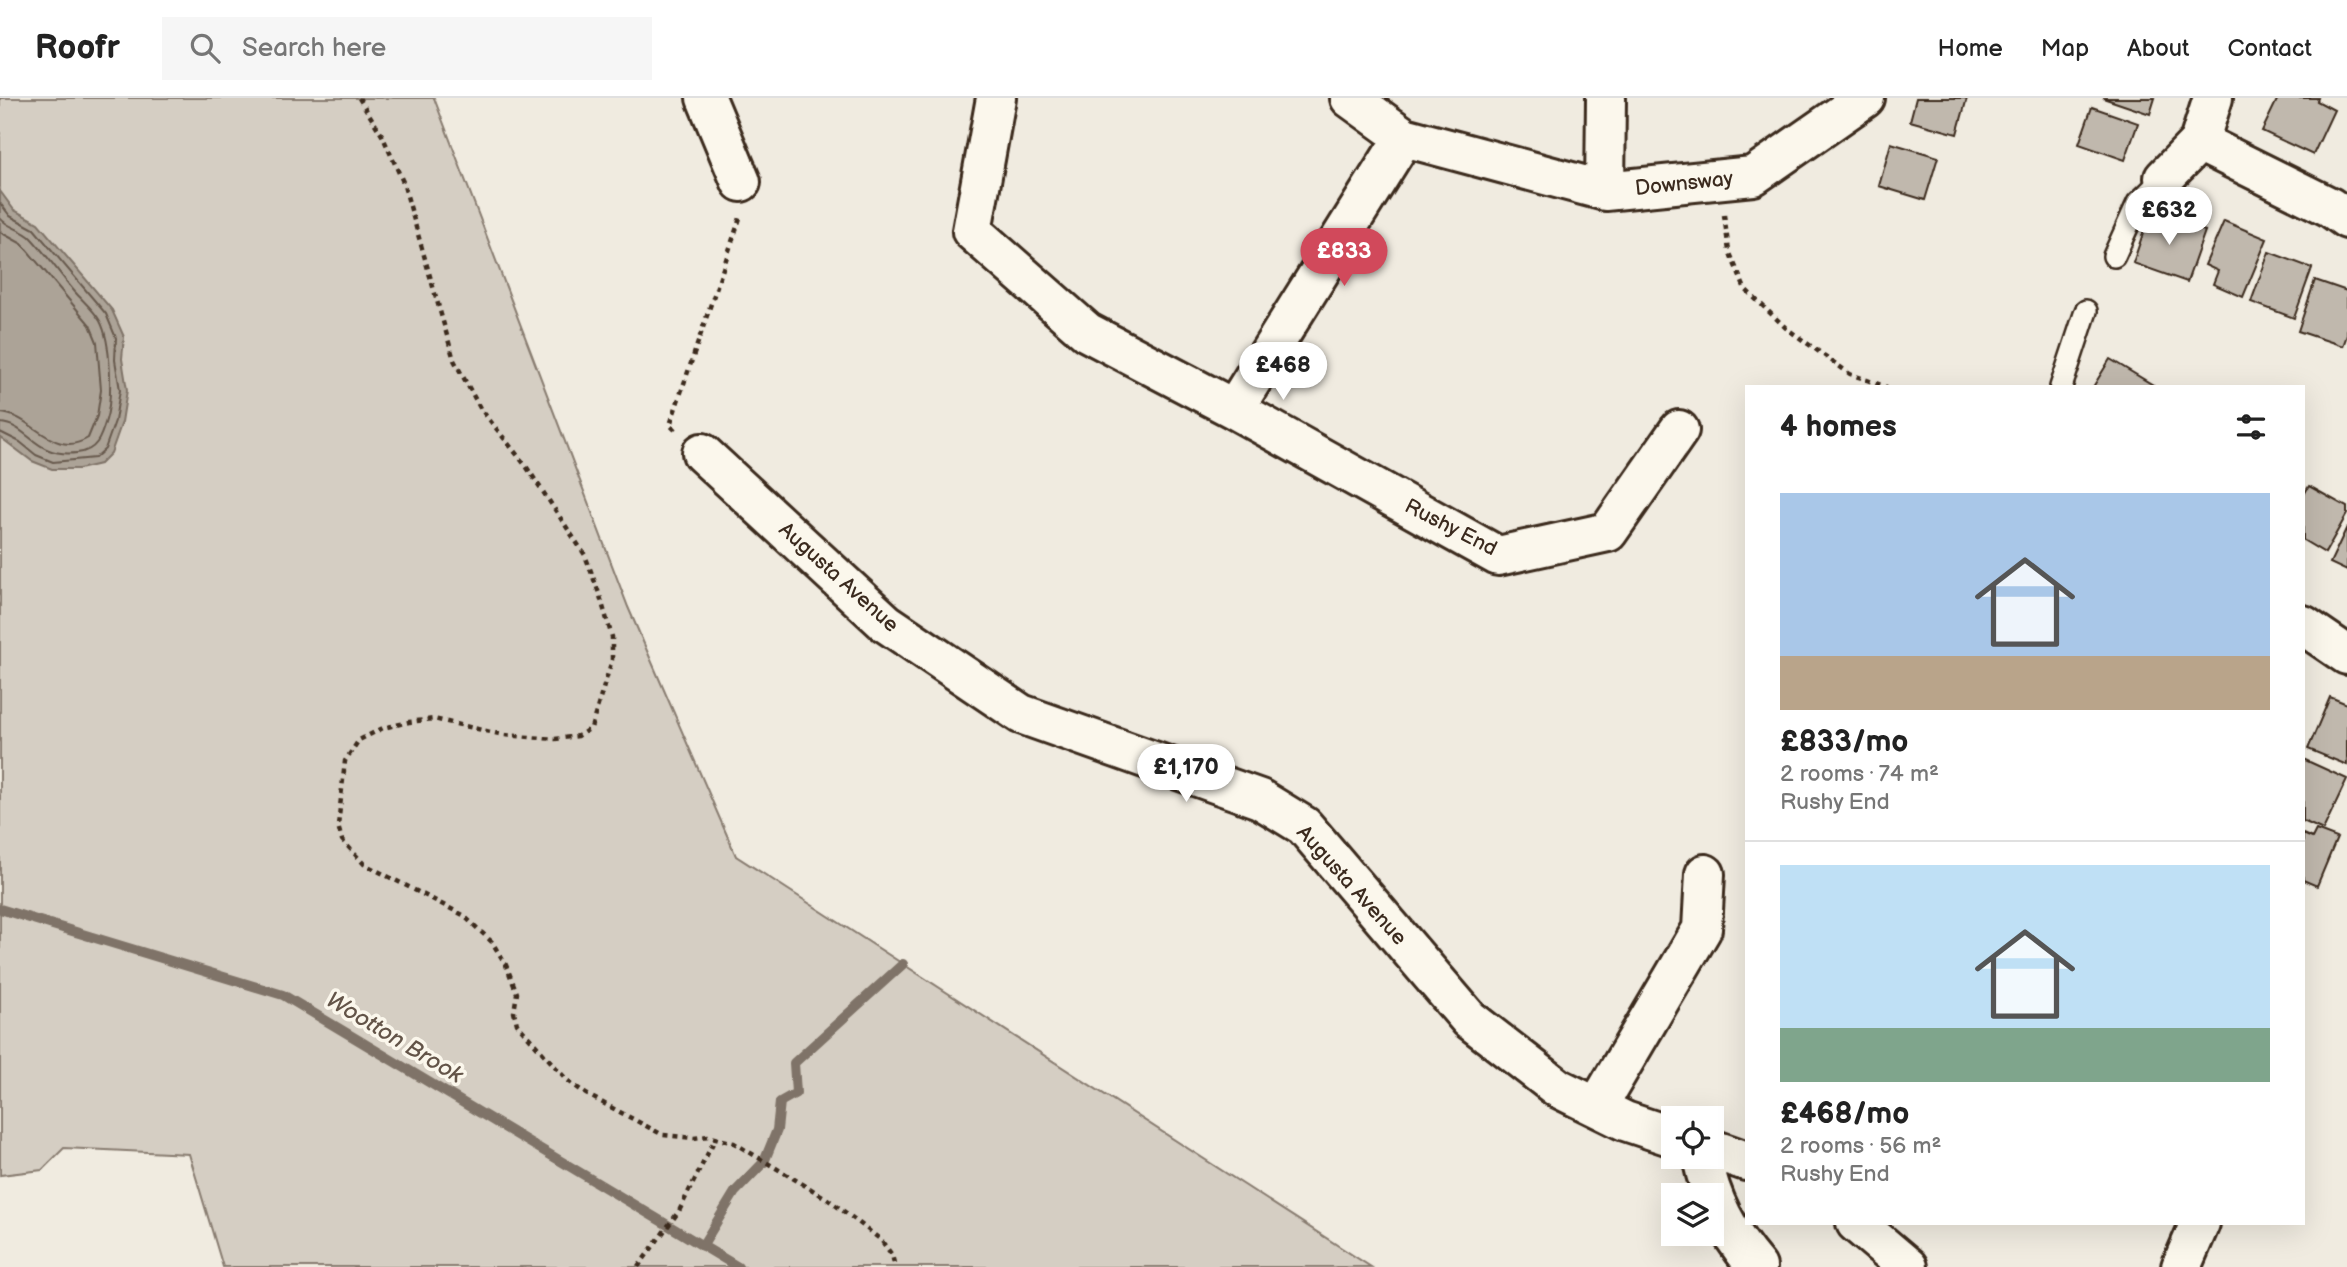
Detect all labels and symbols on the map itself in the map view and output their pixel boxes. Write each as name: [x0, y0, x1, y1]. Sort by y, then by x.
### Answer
street label: Downsway: [1634, 166, 1735, 201]
pin: £632: [2128, 188, 2210, 247]
pin: £833: [1303, 228, 1385, 288]
pin: £468: [1242, 342, 1324, 402]
street label: Rushy End: [1400, 494, 1501, 561]
street label: Augusta Avenue: [774, 517, 904, 638]
pin: £1,170: [1129, 744, 1243, 804]
street label: Augusta Avenue: [1291, 820, 1412, 950]
water label: Wootton Brook: [321, 986, 469, 1090]

